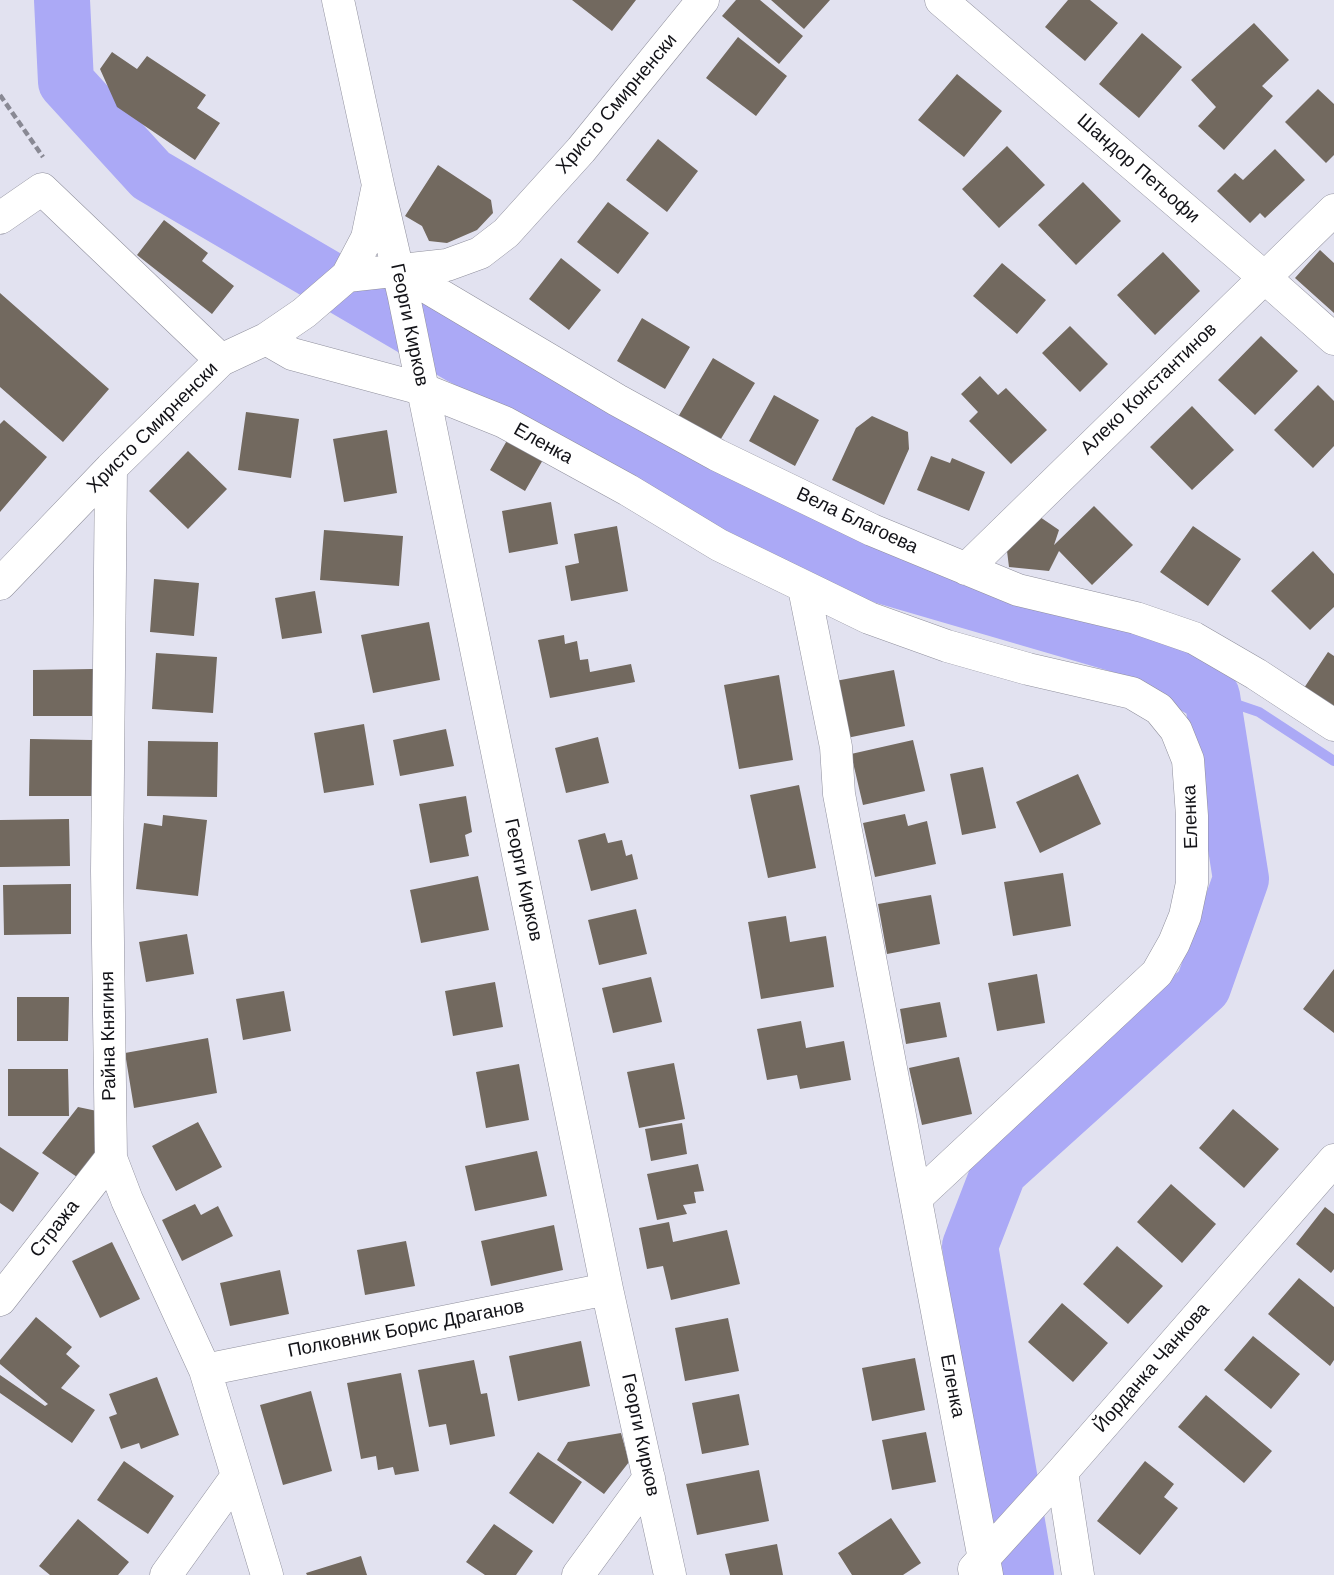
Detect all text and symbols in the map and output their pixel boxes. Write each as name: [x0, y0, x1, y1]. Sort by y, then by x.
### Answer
street label: Христо Смирненски: [552, 29, 682, 179]
street label: Шандор Петьофи: [1072, 110, 1204, 228]
street label: Георги Кирков: [385, 262, 433, 388]
street label: Алеко Константинов: [1076, 318, 1222, 460]
street label: Христо Смирненски: [83, 358, 223, 498]
street label: Еленка: [509, 418, 577, 470]
street label: Вела Благоева: [793, 483, 921, 559]
street label: Еленка: [1178, 785, 1204, 849]
street label: Георги Кирков: [499, 817, 547, 943]
street label: Райна Княгиня: [96, 971, 122, 1101]
street label: Стража: [25, 1196, 85, 1262]
street label: Полковник Борис Драганов: [286, 1295, 526, 1363]
street label: Йорданка Чанкова: [1089, 1299, 1215, 1437]
street label: Еленка: [935, 1352, 969, 1420]
street label: Георги Кирков: [616, 1372, 664, 1498]

